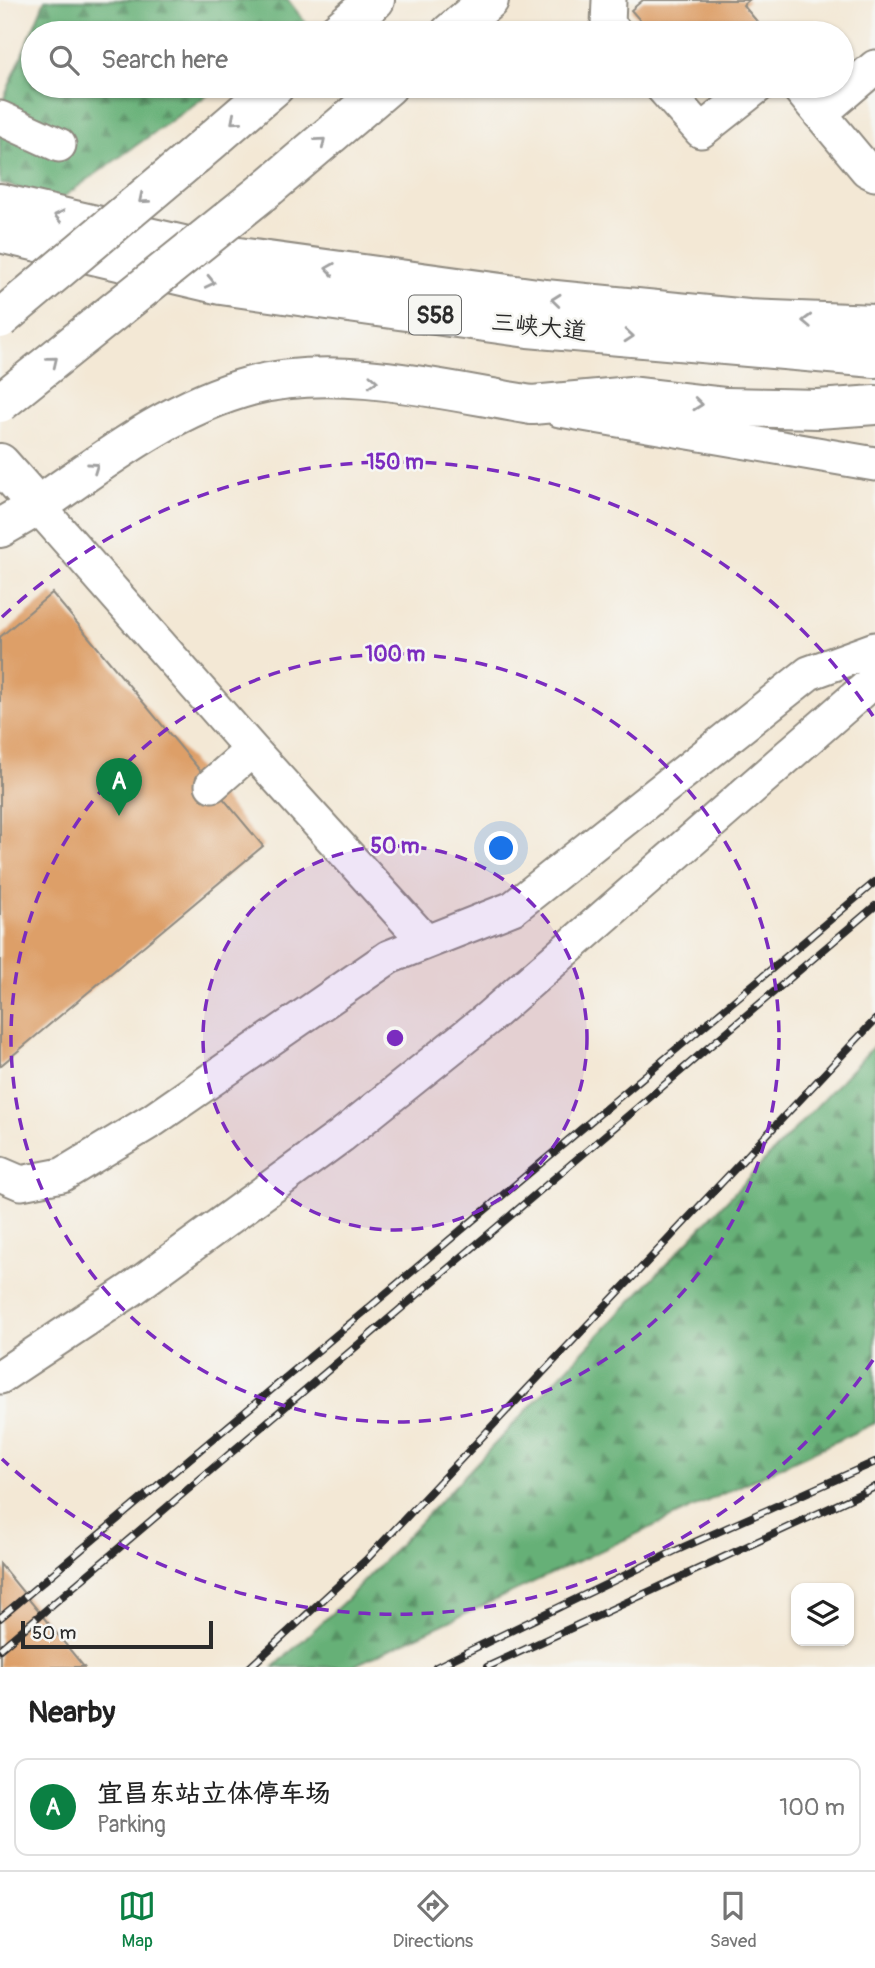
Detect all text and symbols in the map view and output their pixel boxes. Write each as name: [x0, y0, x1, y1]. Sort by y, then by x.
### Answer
search box: [21, 21, 854, 98]
icon: search: [45, 41, 83, 79]
text: Search here: [101, 44, 228, 76]
one-way arrow: [230, 112, 243, 124]
one-way arrow: [313, 138, 326, 150]
one-way arrow: [138, 191, 151, 203]
one-way arrow: [53, 210, 65, 224]
one-way arrow: [325, 262, 336, 277]
one-way arrow: [204, 274, 216, 288]
one-way arrow: [550, 292, 562, 307]
road number: S58: [409, 296, 461, 334]
street label: 三峡大道: [490, 308, 588, 346]
one-way arrow: [801, 314, 812, 329]
one-way arrow: [624, 328, 635, 343]
one-way arrow: [46, 356, 58, 369]
one-way arrow: [367, 373, 378, 388]
one-way arrow: [692, 396, 704, 411]
text: 150 m: [366, 449, 424, 476]
one-way arrow: [86, 463, 99, 475]
text: 100 m: [365, 641, 425, 668]
pin: A: [96, 758, 142, 816]
your location: [484, 831, 518, 865]
text: 50 m: [371, 833, 420, 860]
centre of rings: [383, 1026, 407, 1050]
map controls: [791, 1583, 854, 1646]
button: layers: [791, 1583, 854, 1646]
scale bar: [21, 1618, 214, 1650]
text: 50 m: [32, 1621, 76, 1645]
text: Nearby: [28, 1694, 115, 1731]
text: 宜昌东站立体停车场: [97, 1778, 331, 1810]
text: A: [46, 1793, 60, 1822]
text: 100 m: [779, 1793, 845, 1822]
text: Parking: [97, 1810, 166, 1839]
tab: Map: [118, 1887, 156, 1953]
tab: Directions: [393, 1887, 473, 1953]
tab: Saved: [710, 1887, 757, 1953]

